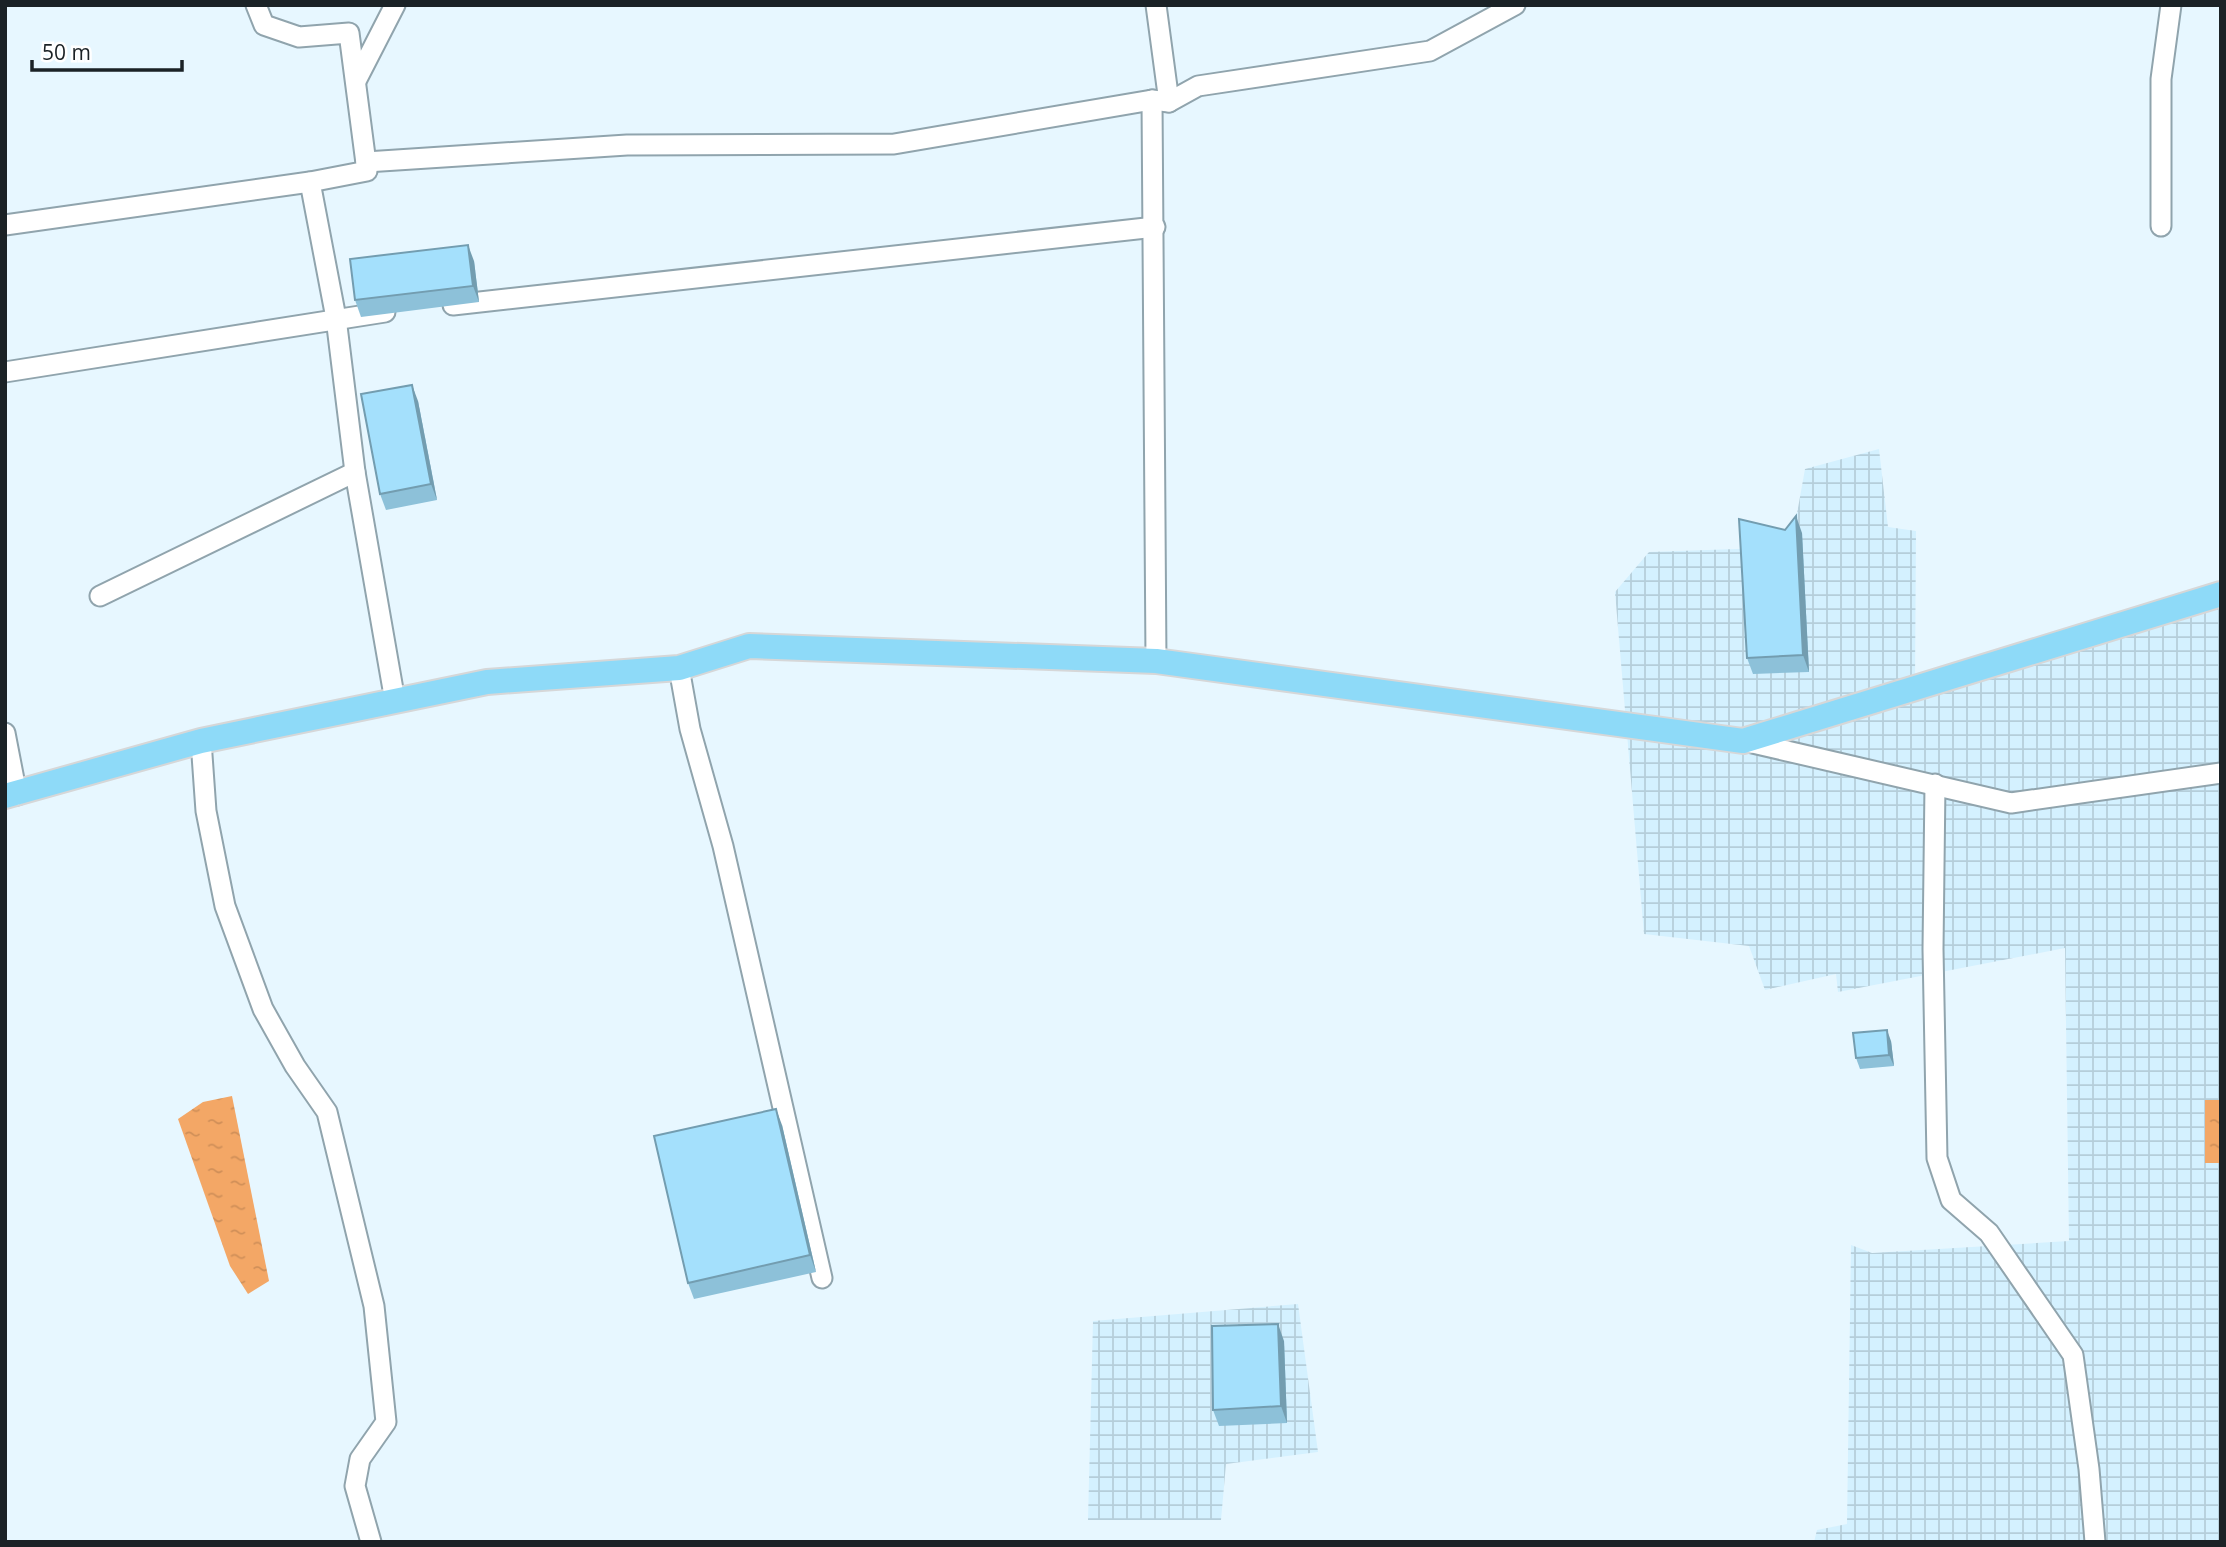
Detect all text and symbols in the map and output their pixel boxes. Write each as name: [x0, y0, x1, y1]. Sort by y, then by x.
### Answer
scale bar: [32, 28, 182, 72]
text: 50 m: [42, 38, 91, 66]

